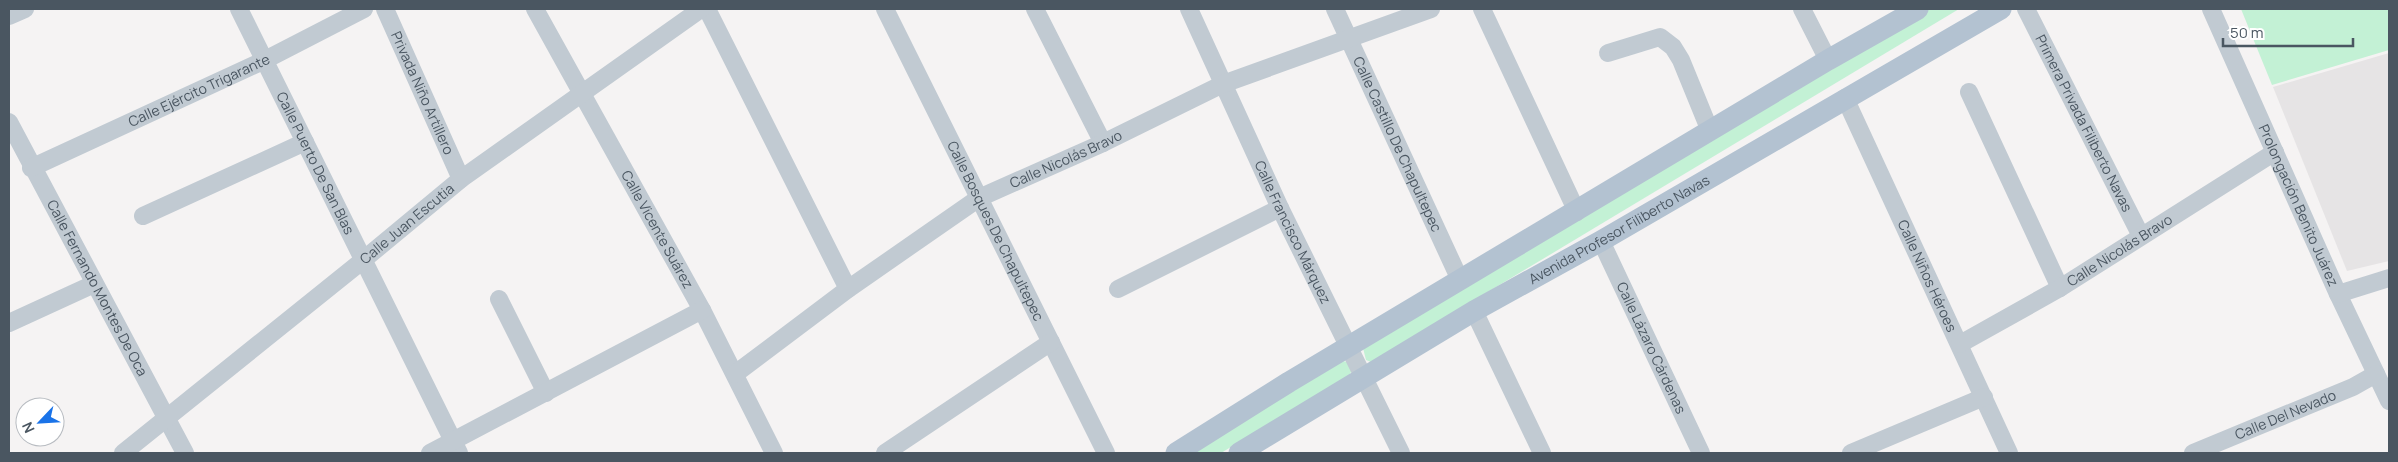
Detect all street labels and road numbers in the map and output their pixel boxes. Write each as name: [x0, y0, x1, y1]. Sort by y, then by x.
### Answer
street label: Privada Niño Artillero: [387, 28, 459, 157]
street label: Primera Privada Filiberto Navas: [2031, 31, 2137, 215]
street label: Calle Ejército Trigarante: [125, 49, 273, 131]
street label: Calle Castillo De Chapultepec: [1349, 53, 1447, 235]
street label: Calle Puerto De San Blas: [272, 88, 359, 237]
street label: Prolongación Benito Juárez: [2255, 121, 2343, 289]
street label: Calle Nicolás Bravo: [1006, 125, 1125, 192]
street label: Calle Bosques De Chapultepec: [943, 138, 1049, 324]
street label: Calle Francisco Márquez: [1250, 157, 1336, 307]
street label: Calle Vicente Suárez: [617, 167, 698, 292]
street label: Avenida Profesor Filiberto Navas: [1525, 170, 1713, 288]
street label: Calle Juan Escutia: [355, 179, 458, 268]
street label: Calle Fernando Montes De Oca: [43, 196, 152, 379]
street label: Calle Nicolás Bravo: [2063, 209, 2176, 290]
street label: Calle Niños Héroes: [1894, 217, 1962, 335]
street label: Calle Lázaro Cárdenas: [1613, 279, 1691, 416]
street label: Calle Del Nevado: [2232, 385, 2339, 444]

